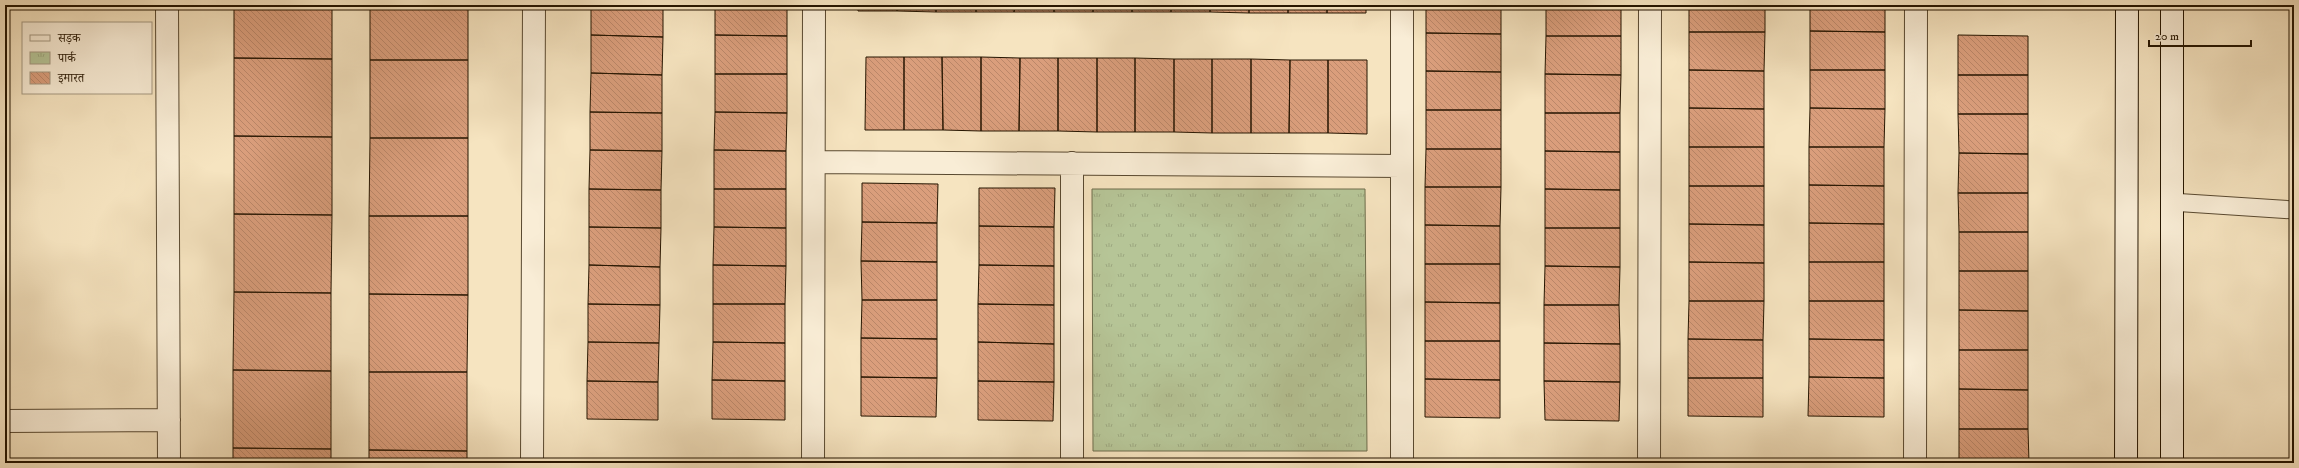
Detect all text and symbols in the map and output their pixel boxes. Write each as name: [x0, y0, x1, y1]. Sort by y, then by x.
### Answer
legend: [22, 22, 152, 94]
scale bar: [2149, 22, 2251, 48]
text: 20 m: [2155, 29, 2179, 44]
text: सड़क: [57, 31, 82, 46]
text: पार्क: [57, 51, 77, 66]
text: इमारत: [57, 71, 85, 86]

